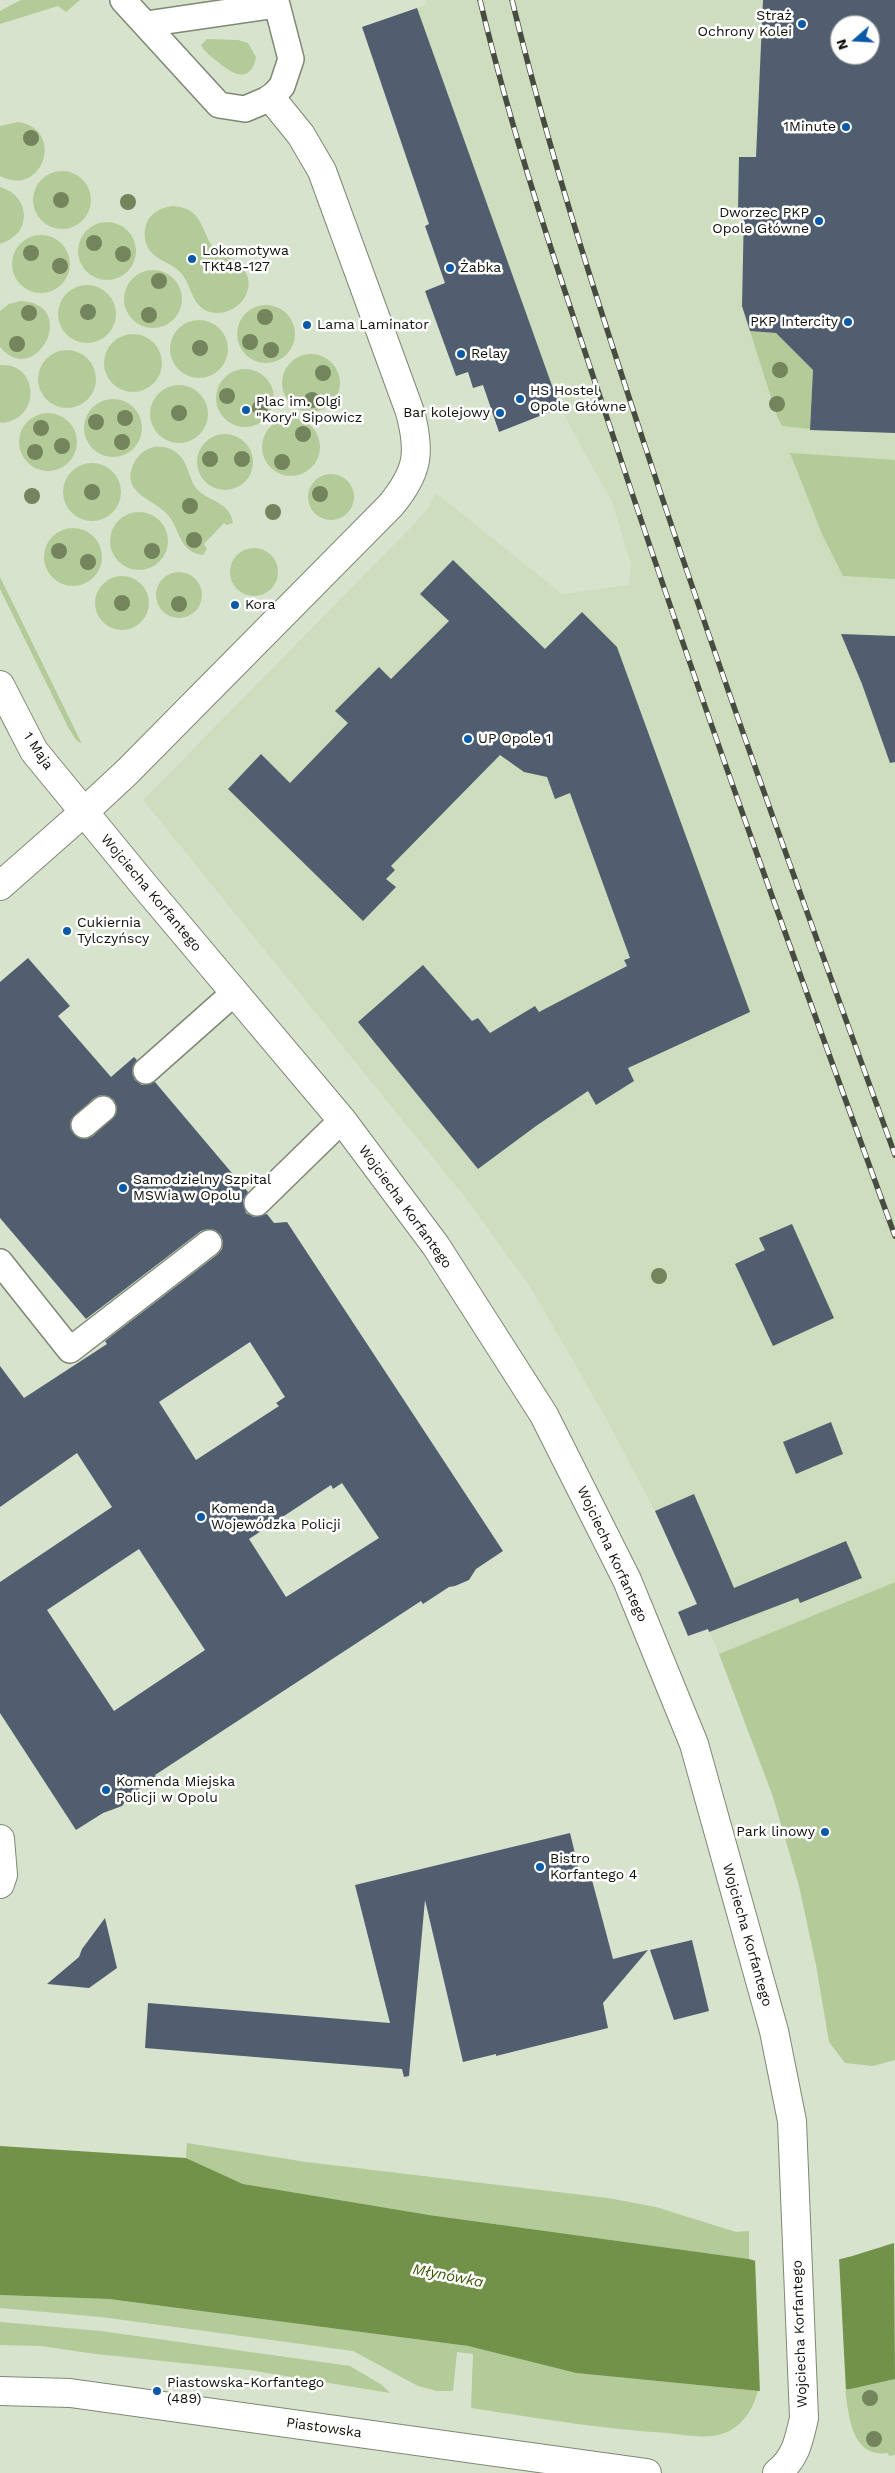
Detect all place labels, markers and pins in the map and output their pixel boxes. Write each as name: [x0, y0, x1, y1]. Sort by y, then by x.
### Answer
place label: Straż Ochrony Kolei: [698, 8, 792, 40]
marker: Straż Ochrony Kolei: [796, 18, 808, 30]
place label: 1Minute: [784, 119, 836, 135]
marker: 1Minute: [840, 121, 852, 133]
place label: Dworzec PKP Opole Główne: [712, 205, 809, 238]
marker: Dworzec PKP Opole Główne: [813, 215, 825, 227]
place label: Lokomotywa TKt48-127: [202, 243, 289, 276]
marker: Lokomotywa TKt48-127: [186, 253, 198, 265]
place label: Żabka: [460, 260, 501, 276]
marker: Żabka: [444, 262, 456, 274]
place label: PKP Intercity: [750, 314, 838, 330]
marker: PKP Intercity: [842, 316, 854, 328]
place label: Lama Laminator: [317, 317, 429, 333]
marker: Lama Laminator: [301, 319, 313, 331]
place label: Relay: [471, 346, 507, 362]
marker: Relay: [455, 348, 467, 360]
place label: HS Hostel Opole Główne: [530, 383, 627, 416]
marker: HS Hostel Opole Główne: [514, 393, 526, 405]
place label: Plac im. Olgi "Kory" Sipowicz: [256, 394, 362, 427]
marker: Plac im. Olgi "Kory" Sipowicz: [240, 404, 252, 416]
place label: Bar kolejowy: [403, 405, 490, 421]
marker: Bar kolejowy: [494, 407, 506, 419]
place label: Kora: [245, 597, 275, 613]
marker: Kora: [229, 599, 241, 611]
place label: UP Opole 1: [478, 731, 551, 747]
marker: UP Opole 1: [462, 733, 474, 745]
place label: Cukiernia Tylczyńscy: [77, 915, 149, 948]
marker: Cukiernia Tylczyńscy: [61, 925, 73, 937]
place label: Samodzielny Szpital MSWia w Opolu: [133, 1172, 271, 1204]
marker: Samodzielny Szpital MSWia w Opolu: [117, 1182, 129, 1194]
place label: Komenda Wojewódzka Policji: [211, 1501, 341, 1534]
marker: Komenda Wojewódzka Policji: [195, 1511, 207, 1523]
place label: Komenda Miejska Policji w Opolu: [116, 1774, 235, 1806]
marker: Komenda Miejska Policji w Opolu: [100, 1784, 112, 1796]
place label: Park linowy: [736, 1824, 815, 1840]
marker: Park linowy: [819, 1826, 831, 1838]
place label: Bistro Korfantego 4: [550, 1851, 637, 1884]
marker: Bistro Korfantego 4: [534, 1861, 546, 1873]
place label: Piastowska-Korfantego (489): [167, 2375, 324, 2408]
marker: Piastowska-Korfantego (489): [151, 2385, 163, 2397]

